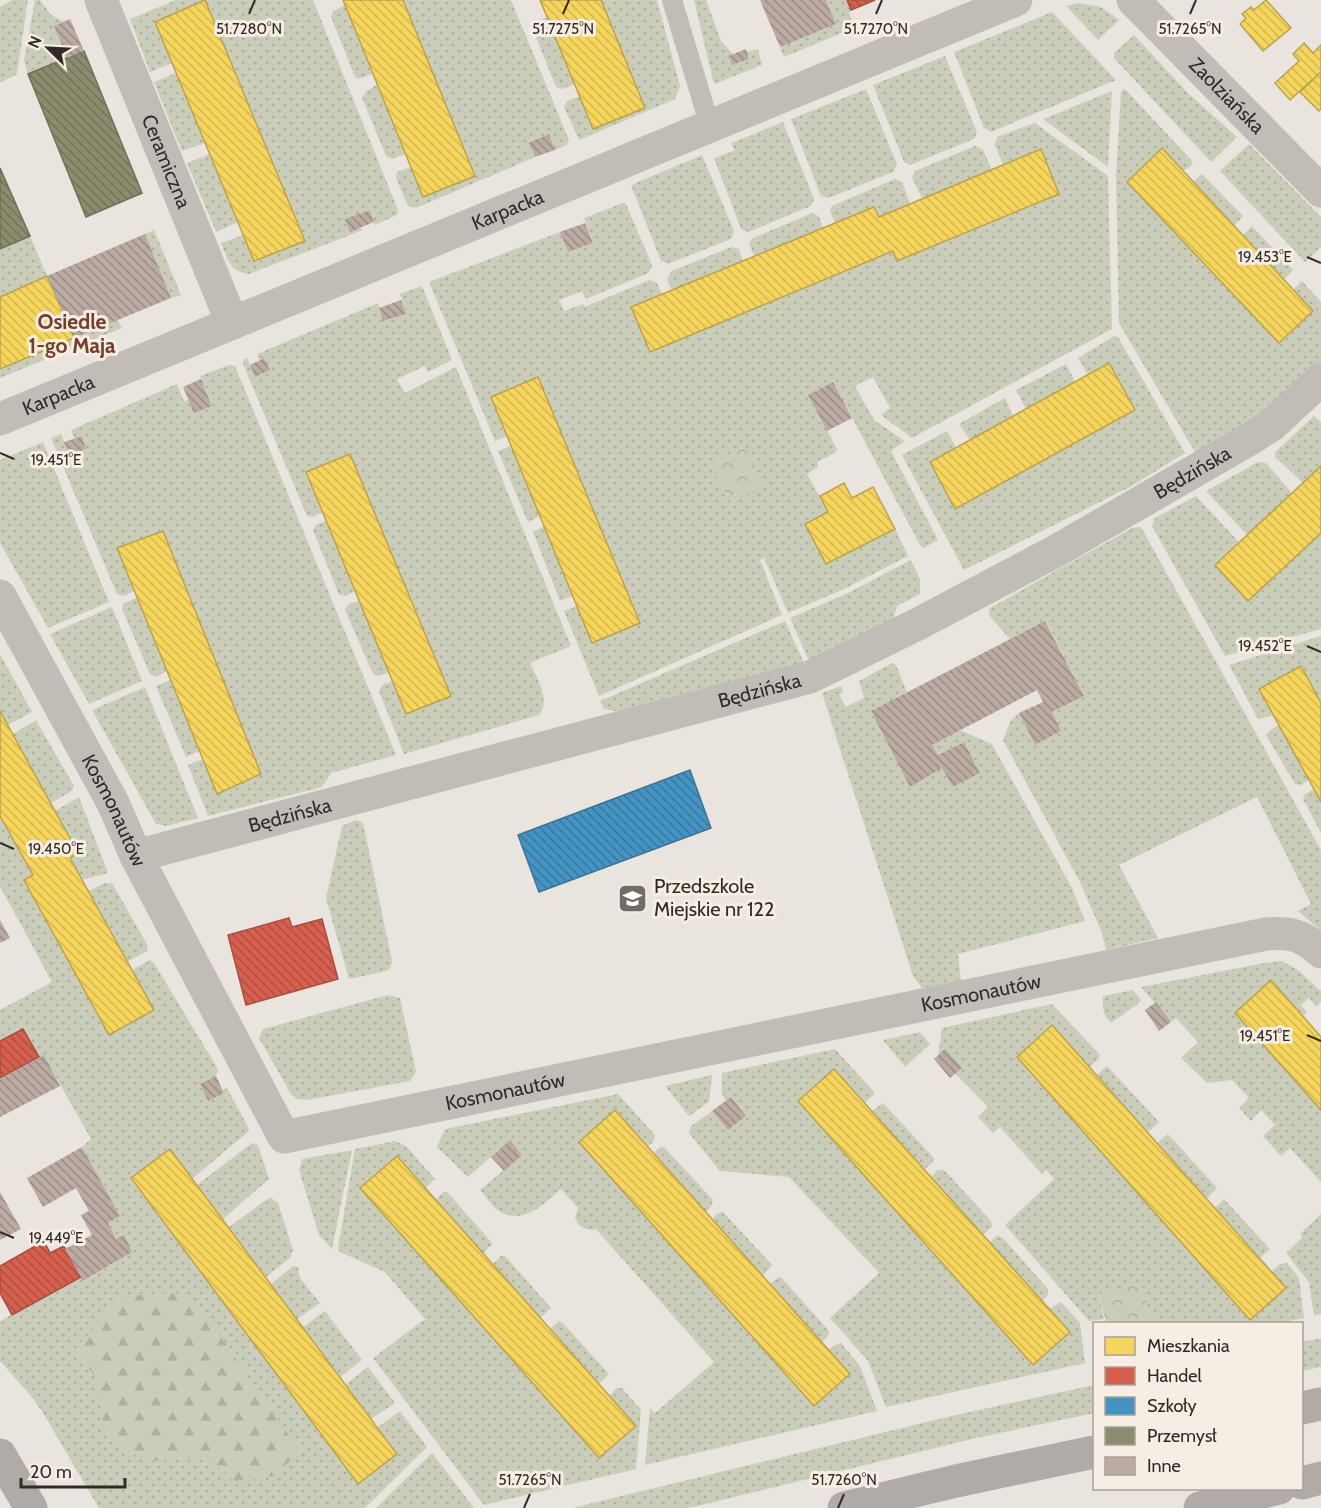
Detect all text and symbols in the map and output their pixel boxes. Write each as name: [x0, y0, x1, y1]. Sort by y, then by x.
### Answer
north arrow: [18, 18, 78, 78]
text: 51.7280°N: [216, 20, 282, 38]
text: 51.7275°N: [532, 20, 594, 38]
text: 51.7270°N: [844, 20, 908, 38]
text: 51.7265°N: [1158, 20, 1222, 38]
text: N: [24, 33, 46, 51]
street label: Zaolziańska: [1184, 52, 1270, 139]
street label: Ceramiczna: [137, 111, 196, 212]
street label: Karpacka: [468, 184, 547, 235]
text: 19.453°E: [1238, 248, 1292, 266]
district label: Osiedle 1-go Maja: [29, 309, 116, 358]
street label: Karpacka: [19, 369, 98, 420]
street label: Będzińska: [1149, 441, 1235, 504]
text: 19.451°E: [31, 451, 81, 469]
text: 19.452°E: [1238, 637, 1292, 655]
street label: Będzińska: [715, 668, 804, 713]
street label: Kosmonautów: [77, 750, 152, 871]
street label: Będzińska: [246, 793, 334, 838]
text: 19.450°E: [28, 840, 84, 858]
place label: Przedszkole Miejskie nr 122: [654, 874, 774, 921]
school or university icon: Przedszkole Miejskie nr 122: [617, 882, 649, 914]
street label: Kosmonautów: [919, 969, 1044, 1017]
text: 19.451°E: [1240, 1027, 1290, 1045]
street label: Kosmonautów: [443, 1067, 568, 1115]
text: 19.449°E: [29, 1229, 83, 1247]
legend: [1093, 1322, 1303, 1490]
text: Mieszkania: [1147, 1335, 1230, 1357]
text: Handel: [1147, 1365, 1202, 1387]
text: Szkoły: [1147, 1395, 1197, 1417]
text: Przemysł: [1147, 1425, 1217, 1447]
scale bar: [21, 1451, 124, 1489]
text: Inne: [1147, 1455, 1181, 1477]
text: 20 m: [30, 1461, 72, 1483]
text: 51.7265°N: [498, 1471, 562, 1489]
text: 51.7260°N: [811, 1471, 877, 1489]

